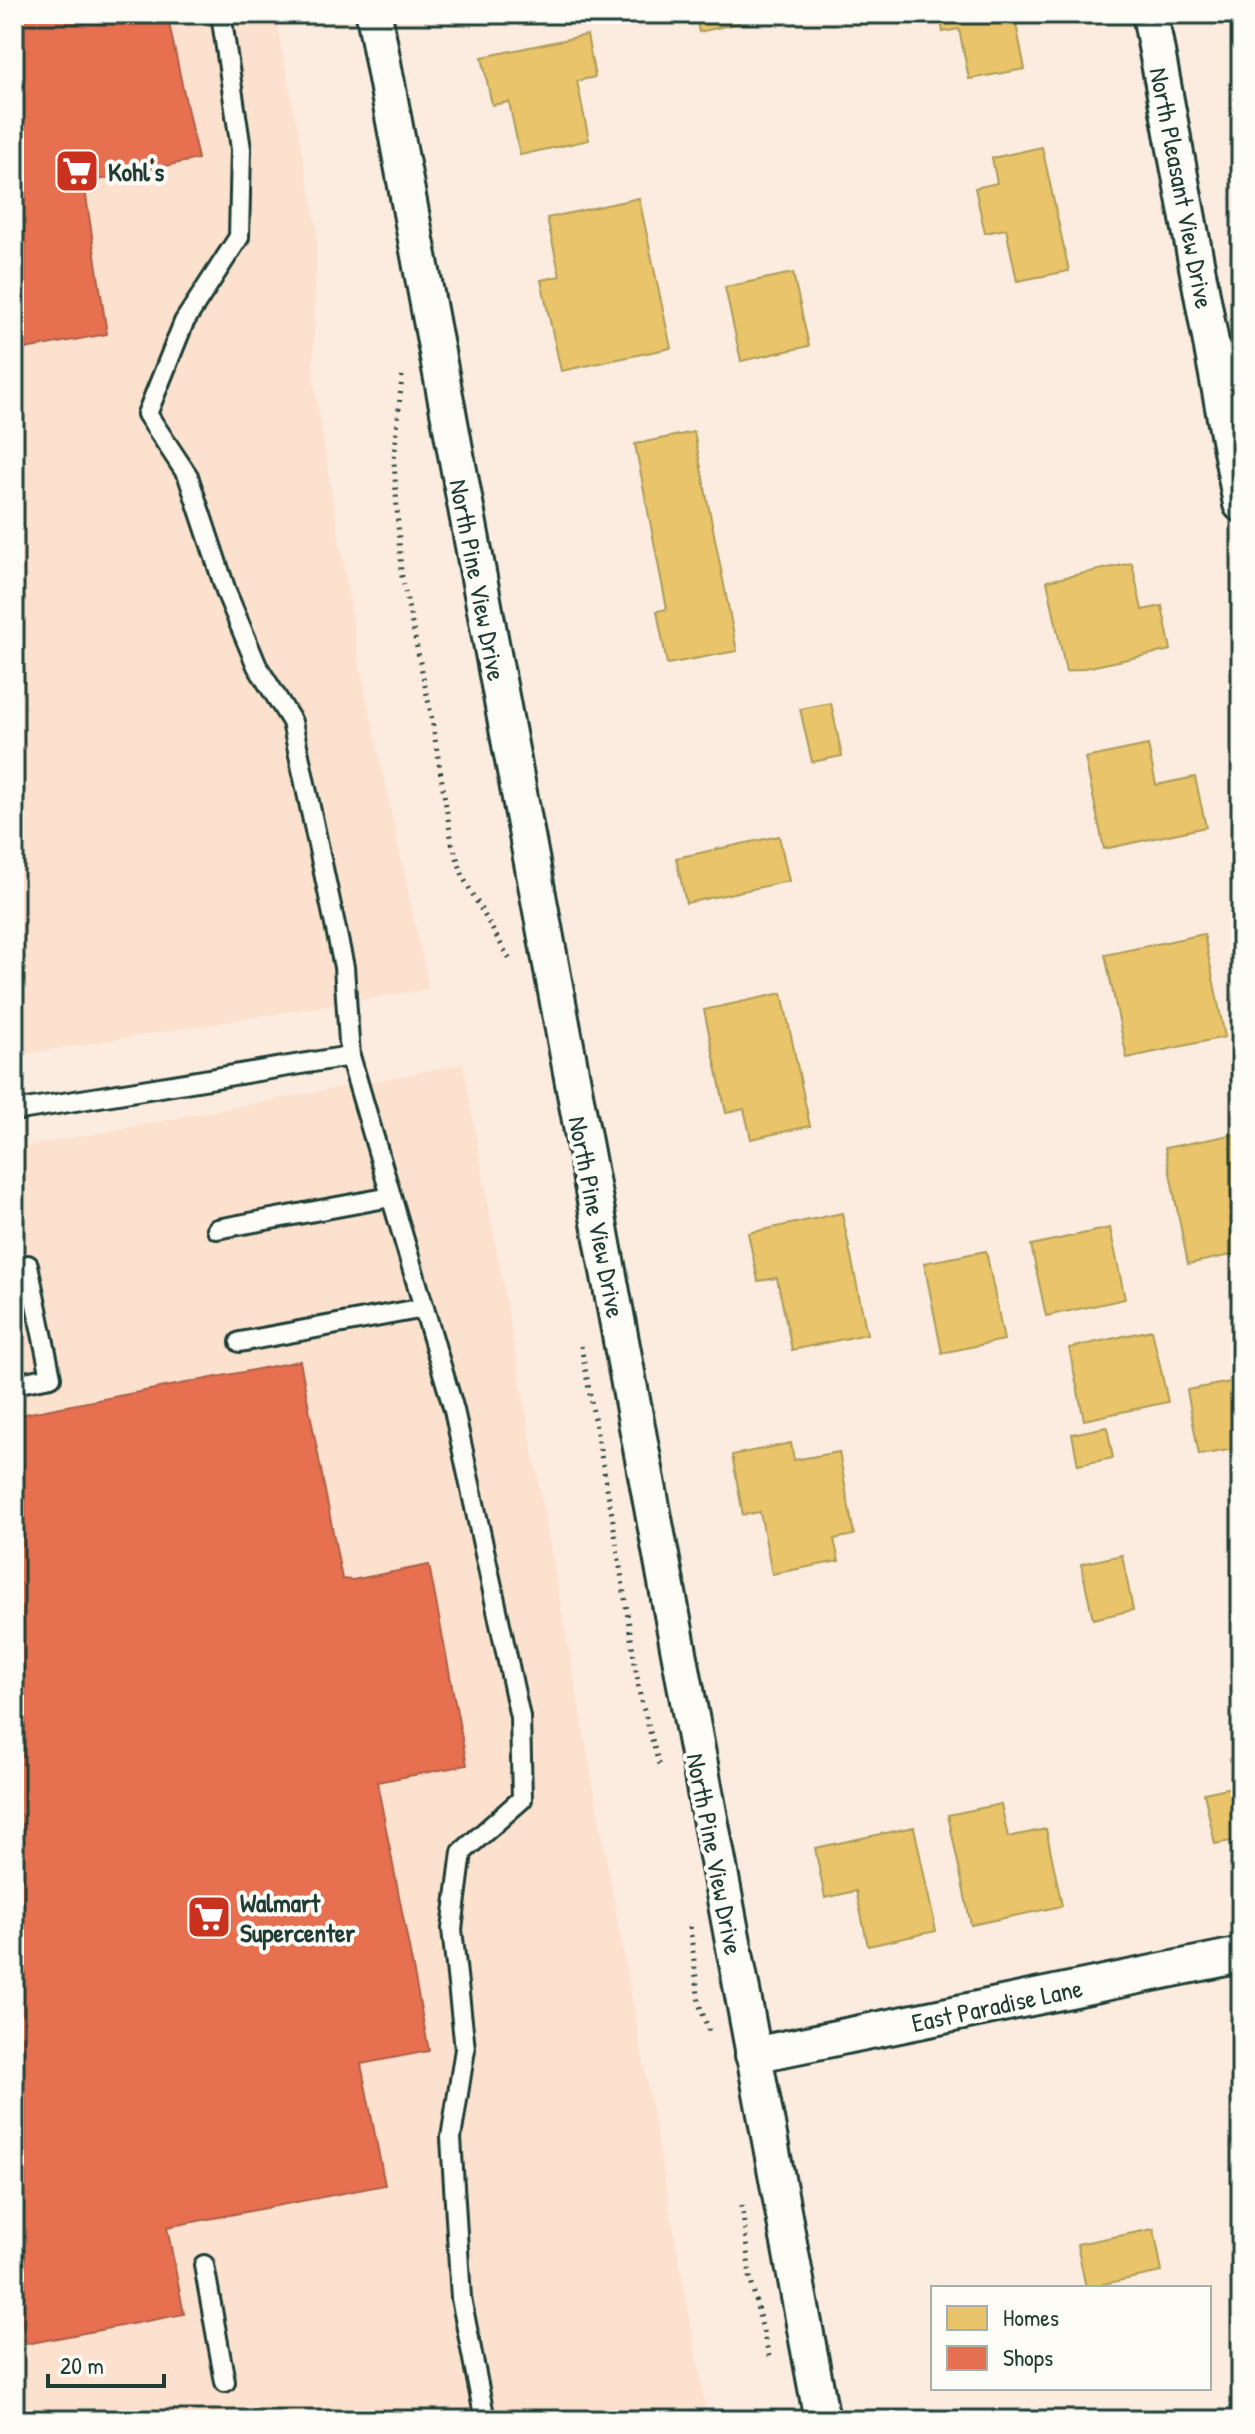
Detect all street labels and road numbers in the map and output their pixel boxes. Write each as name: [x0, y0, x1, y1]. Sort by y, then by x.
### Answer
street label: North Pleasant View Drive: [1141, 65, 1223, 311]
street label: North Pine View Drive: [441, 476, 515, 684]
street label: North Pine View Drive: [560, 1113, 634, 1321]
street label: North Pine View Drive: [678, 1750, 752, 1958]
street label: East Paradise Lane: [908, 1970, 1086, 2040]

